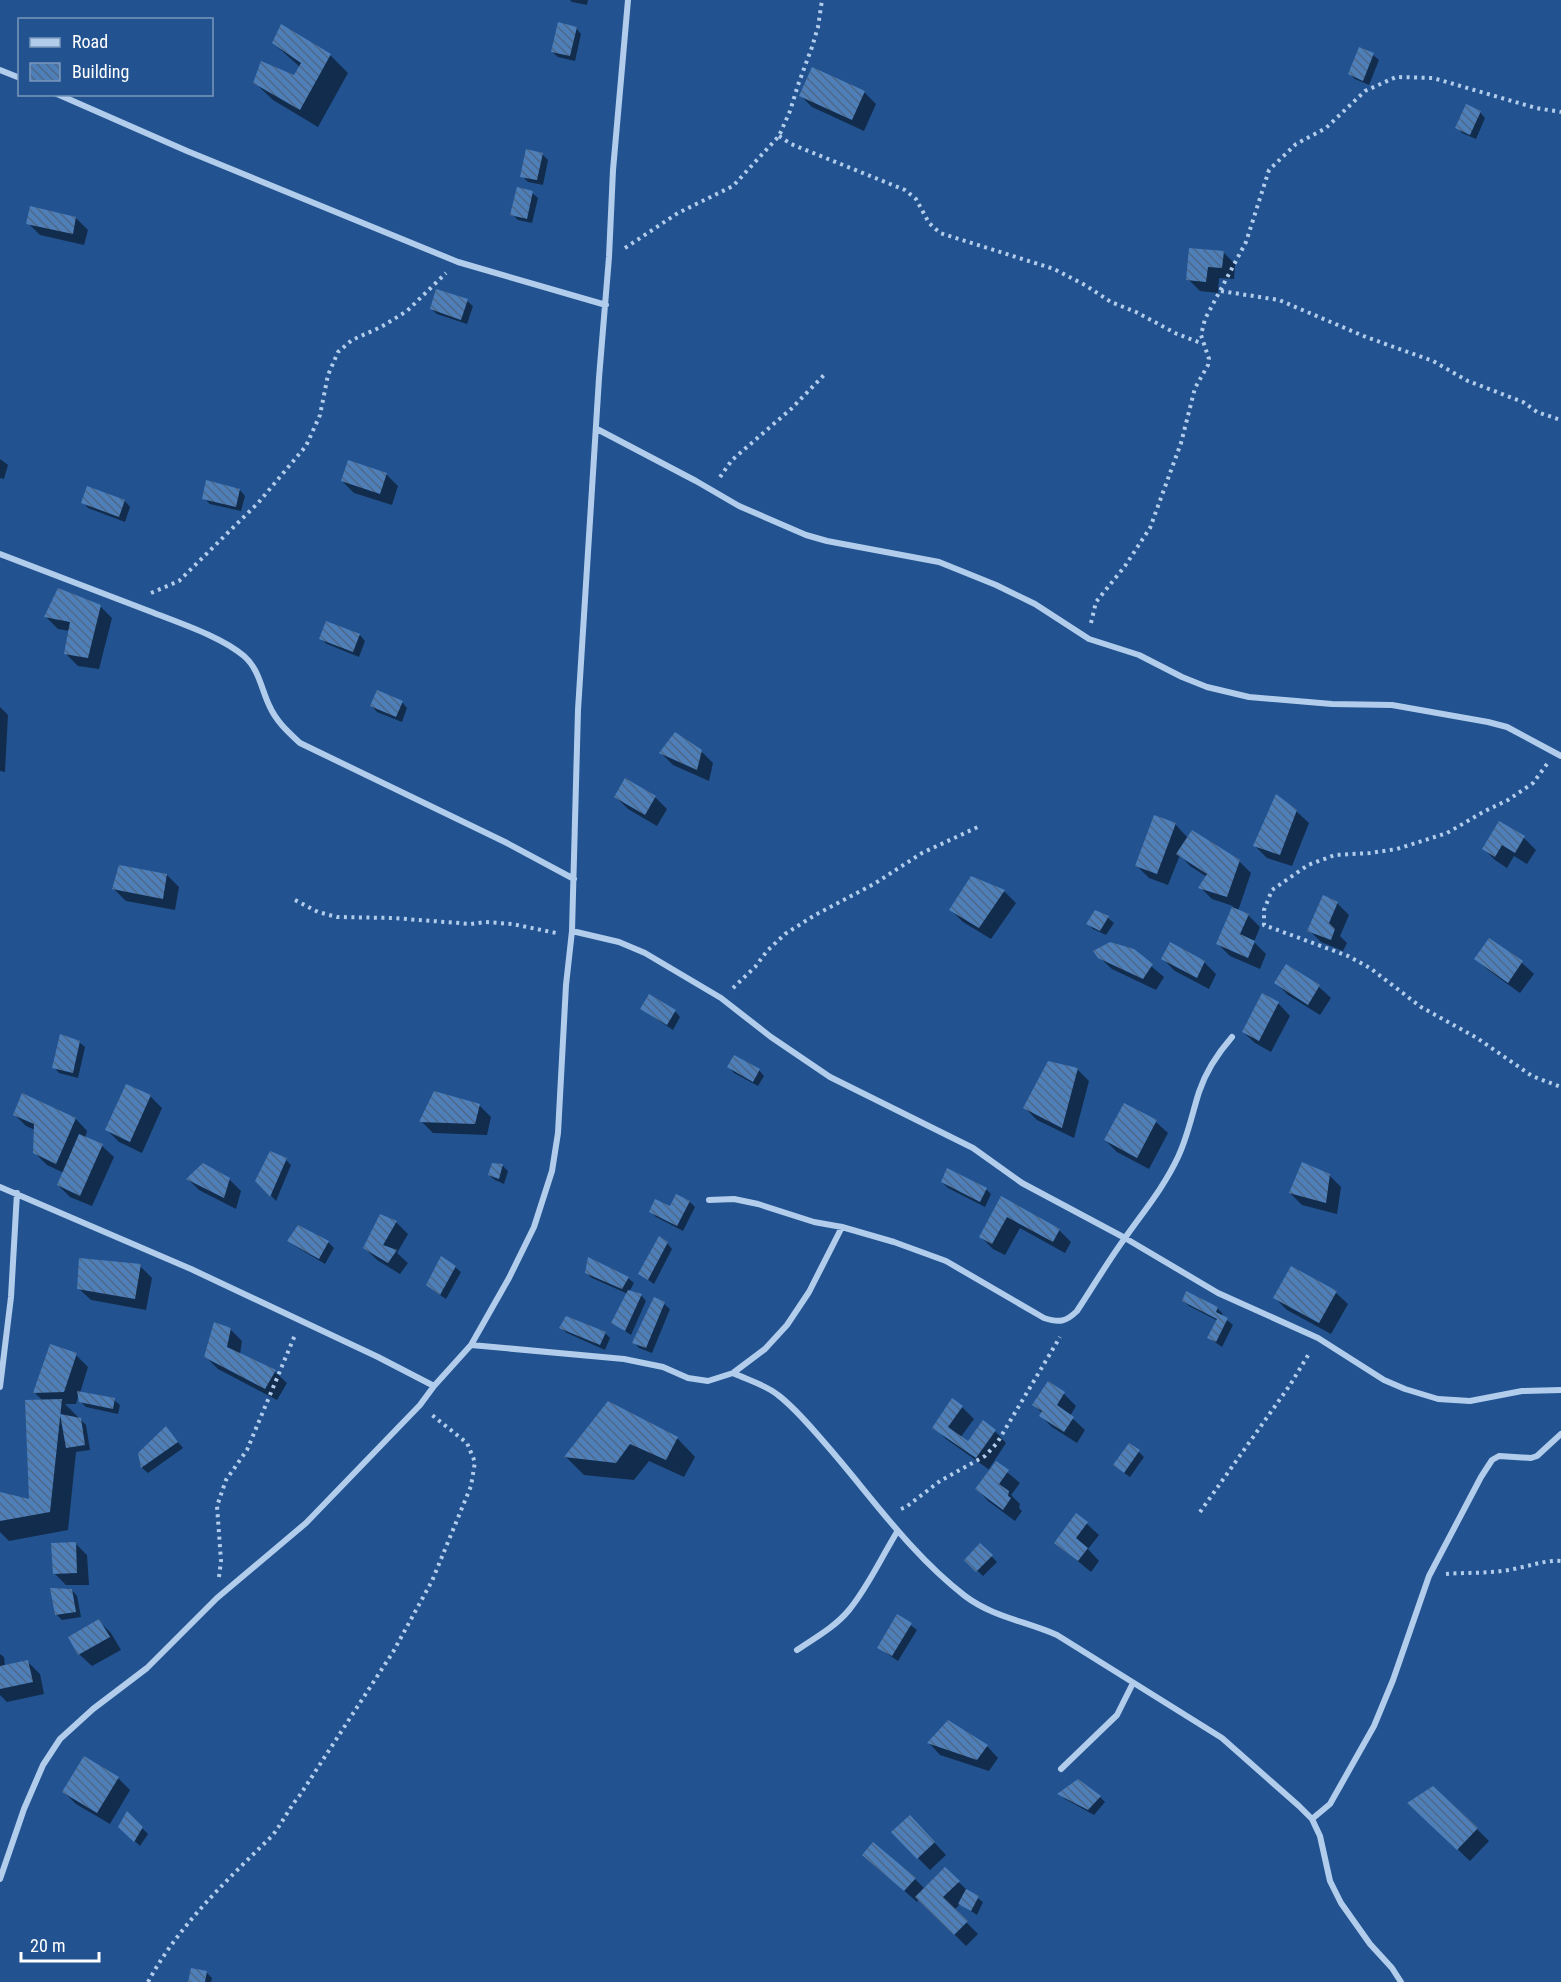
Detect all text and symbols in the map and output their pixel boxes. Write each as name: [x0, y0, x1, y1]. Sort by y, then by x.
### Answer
legend: [18, 18, 213, 96]
text: Road: [72, 31, 108, 52]
text: Building: [72, 61, 129, 82]
scale bar: [21, 1925, 99, 1963]
text: 20 m: [30, 1935, 65, 1956]

